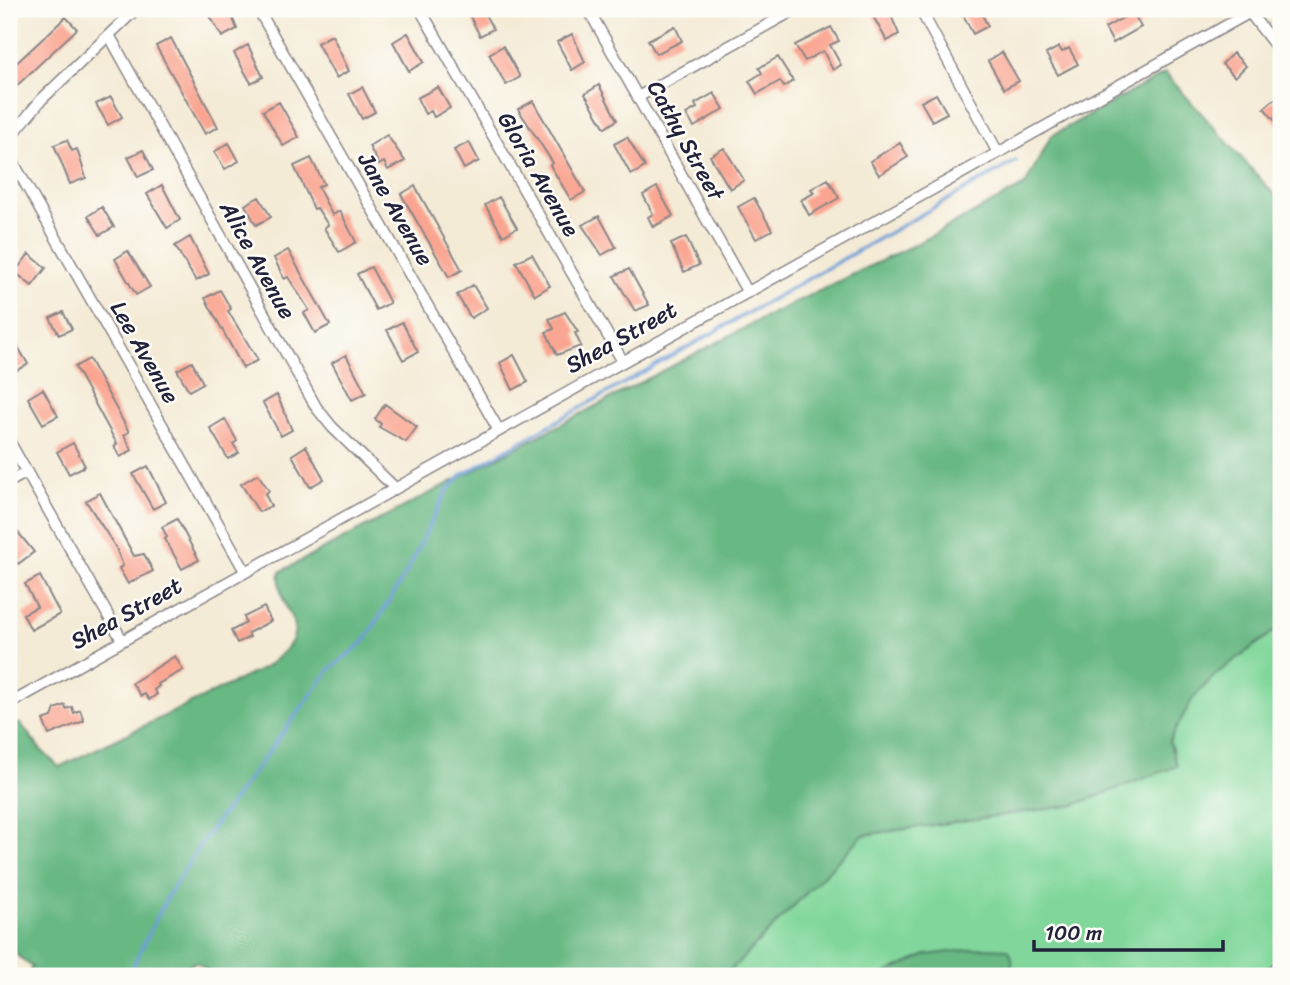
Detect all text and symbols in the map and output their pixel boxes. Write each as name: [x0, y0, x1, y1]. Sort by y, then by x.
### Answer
street label: Cathy Street: [635, 72, 736, 210]
street label: Gloria Avenue: [486, 104, 591, 245]
street label: Jane Avenue: [346, 144, 445, 274]
street label: Alice Avenue: [207, 192, 307, 327]
street label: Shea Street: [558, 290, 685, 385]
street label: Lee Avenue: [98, 293, 191, 412]
street label: Shea Street: [63, 566, 190, 661]
scale bar: [1034, 908, 1224, 952]
text: 100 m: [1045, 914, 1102, 952]

